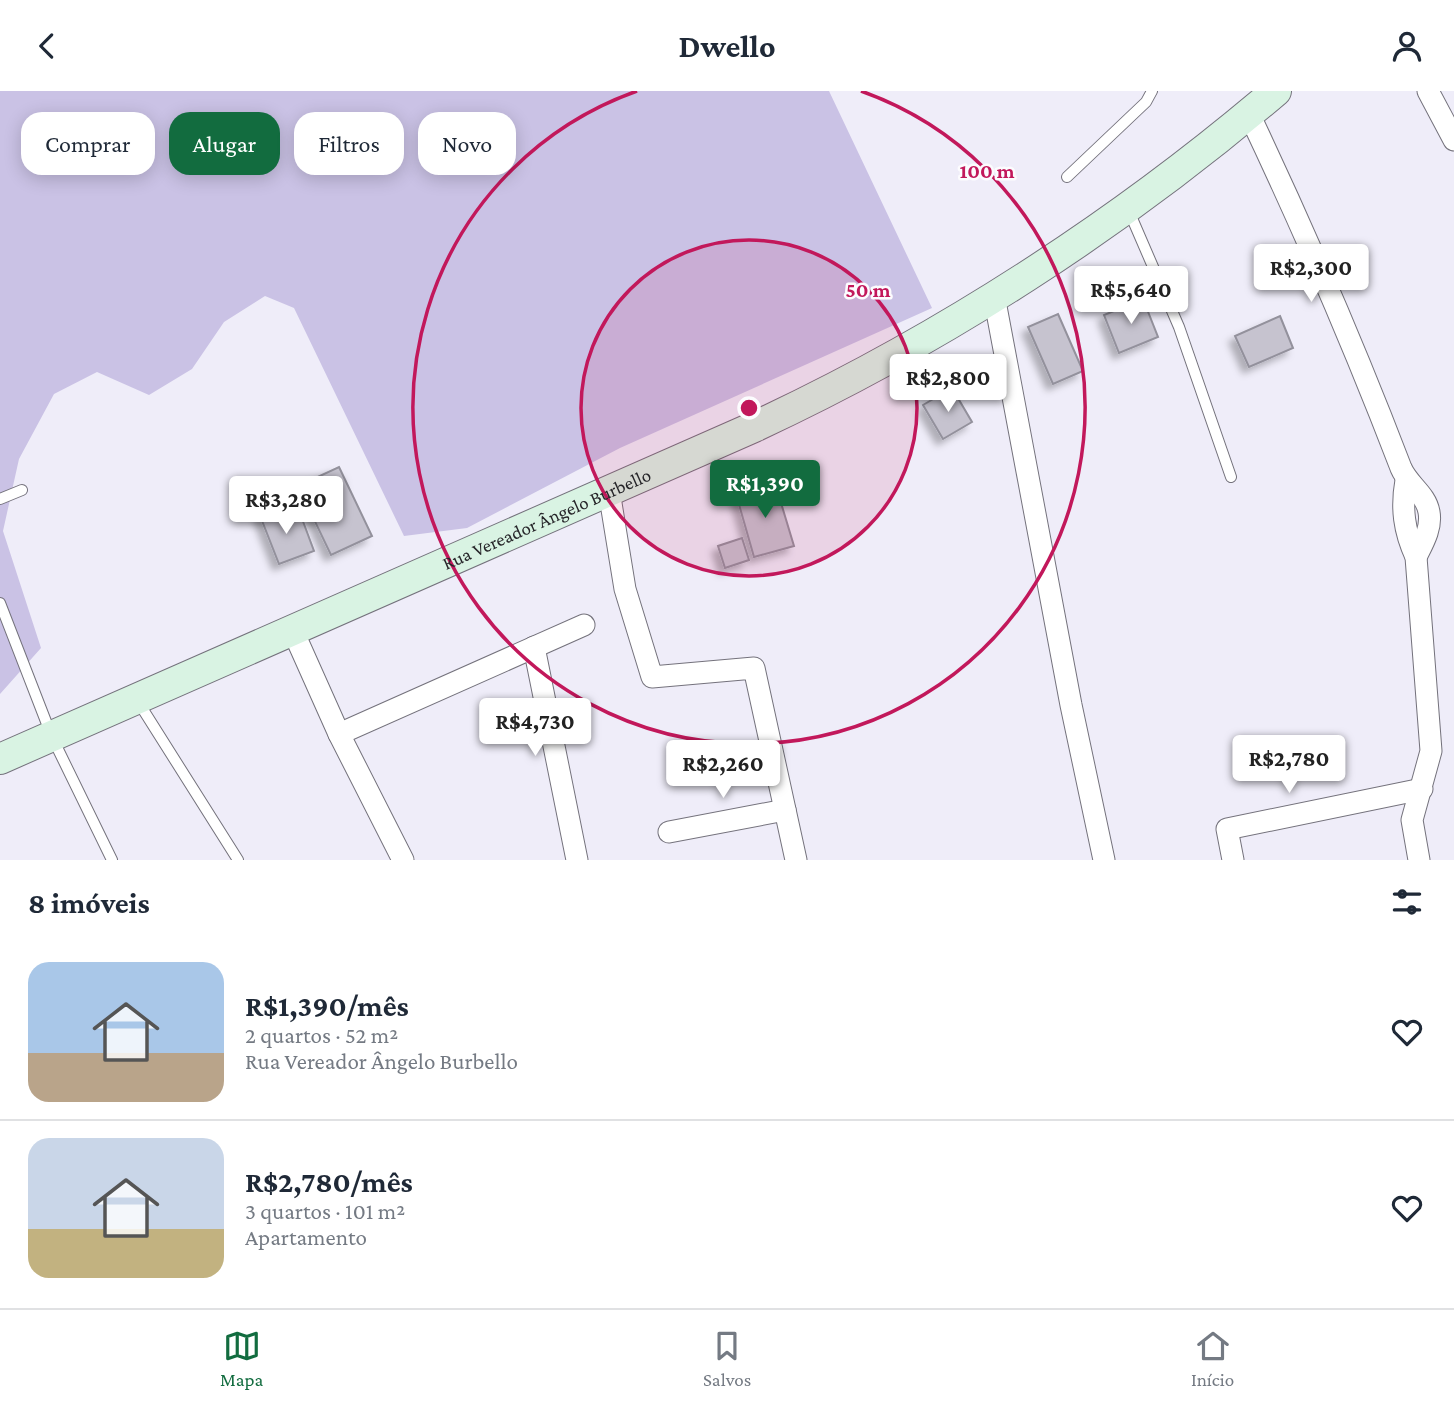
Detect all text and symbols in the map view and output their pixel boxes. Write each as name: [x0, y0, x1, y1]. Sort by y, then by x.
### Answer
icon: back: [28, 27, 66, 65]
icon: person: [1388, 27, 1426, 65]
text: Dwello: [678, 28, 776, 64]
chip: Comprar: [21, 112, 155, 175]
chip: Alugar: [169, 112, 280, 175]
chip: Filtros: [294, 112, 404, 175]
chip: Novo: [418, 112, 516, 175]
text: 100 m: [959, 159, 1015, 183]
pin: R$2,300: [1246, 245, 1376, 304]
text: R$2,300: [1270, 254, 1352, 280]
pin: R$5,640: [1066, 267, 1196, 326]
text: R$5,640: [1090, 276, 1172, 302]
text: 50 m: [846, 278, 891, 302]
pin: R$2,800: [883, 355, 1013, 414]
text: R$2,800: [906, 364, 990, 390]
centre of rings: [737, 396, 761, 420]
pin: R$1,390: [700, 461, 830, 520]
street label: Rua Vereador Ângelo Burbello: [439, 463, 654, 573]
text: R$1,390: [726, 470, 804, 496]
pin: R$3,280: [221, 477, 351, 536]
text: R$3,280: [245, 486, 327, 512]
pin: R$4,730: [470, 699, 600, 758]
text: R$4,730: [495, 708, 575, 734]
pin: R$2,780: [1224, 735, 1354, 795]
pin: R$2,260: [658, 741, 788, 800]
text: R$2,780: [1248, 745, 1330, 771]
text: R$2,260: [682, 750, 764, 776]
icon: filters: [1388, 883, 1426, 921]
text: 8 imóveis: [28, 886, 150, 919]
text: R$1,390/mês: [245, 989, 409, 1022]
icon: home: [84, 990, 168, 1074]
icon: heart: [1388, 1013, 1426, 1051]
text: 2 quartos · 52 m²: [245, 1022, 398, 1048]
text: Rua Vereador Ângelo Burbello: [245, 1048, 518, 1074]
text: R$2,780/mês: [245, 1165, 413, 1198]
icon: home: [84, 1166, 168, 1250]
icon: heart: [1388, 1189, 1426, 1227]
text: 3 quartos · 101 m²: [245, 1198, 405, 1224]
text: Apartamento: [245, 1224, 367, 1250]
tab: Mapa: [220, 1327, 263, 1390]
tab: Salvos: [703, 1327, 751, 1390]
tab: Início: [1191, 1327, 1234, 1390]

